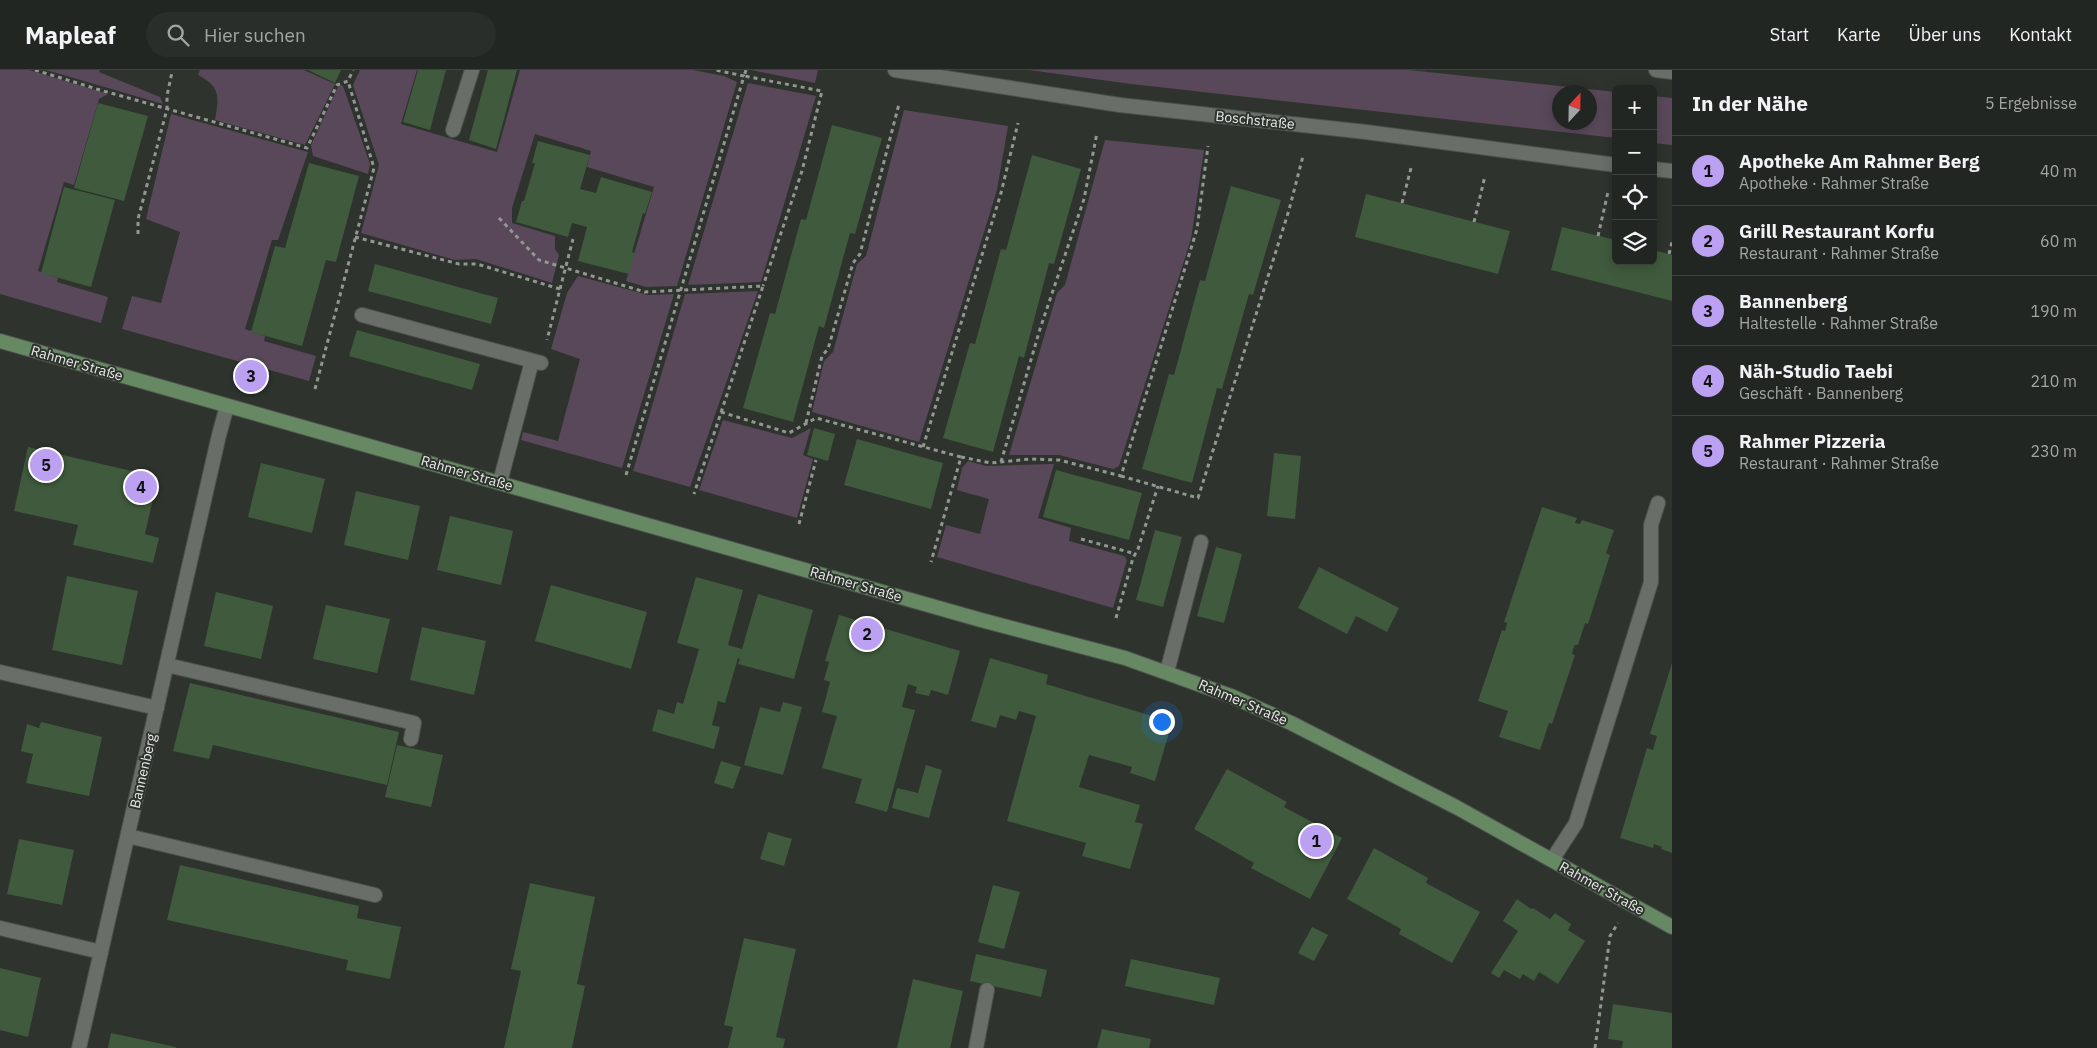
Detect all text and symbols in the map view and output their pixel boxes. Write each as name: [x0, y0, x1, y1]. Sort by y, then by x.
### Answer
search box: [146, 12, 496, 57]
text: Mapleaf: [25, 19, 116, 51]
icon: search: [164, 21, 192, 49]
text: Hier suchen: [204, 23, 306, 47]
text: Start: [1770, 23, 1809, 46]
text: Karte: [1837, 23, 1881, 46]
text: Über uns: [1909, 23, 1981, 46]
text: Kontakt: [2009, 23, 2072, 46]
north arrow: [1552, 85, 1597, 130]
map controls: [1612, 85, 1657, 265]
button: +: [1612, 85, 1657, 130]
text: In der Nähe: [1692, 89, 1808, 117]
text: 5 Ergebnisse: [1985, 93, 2077, 113]
street label: Boschstraße: [1214, 107, 1296, 133]
button: −: [1612, 130, 1657, 175]
text: Apotheke Am Rahmer Berg: [1739, 149, 1979, 173]
text: 1: [1703, 161, 1713, 181]
text: 40 m: [2040, 161, 2077, 181]
text: Apotheke · Rahmer Straße: [1739, 173, 1929, 193]
button: locate: [1612, 175, 1657, 220]
text: Grill Restaurant Korfu: [1739, 219, 1934, 243]
button: layers: [1612, 220, 1657, 265]
text: 2: [1703, 231, 1713, 251]
text: 60 m: [2040, 231, 2077, 251]
text: Restaurant · Rahmer Straße: [1739, 243, 1939, 263]
text: Bannenberg: [1739, 289, 1847, 313]
text: 3: [1703, 301, 1713, 321]
text: 190 m: [2030, 301, 2077, 321]
text: Haltestelle · Rahmer Straße: [1739, 313, 1938, 333]
street label: Rahmer Straße: [29, 341, 125, 385]
pin: 3: [235, 357, 267, 395]
text: Näh-Studio Taebi: [1739, 359, 1893, 383]
text: 4: [1703, 371, 1713, 391]
text: 210 m: [2030, 371, 2077, 391]
text: Geschäft · Bannenberg: [1739, 383, 1903, 403]
text: Rahmer Pizzeria: [1739, 429, 1886, 453]
text: 5: [1703, 441, 1713, 461]
text: 230 m: [2030, 441, 2077, 461]
pin: 5: [30, 446, 62, 484]
street label: Rahmer Straße: [419, 451, 515, 495]
text: Restaurant · Rahmer Straße: [1739, 453, 1939, 473]
pin: 4: [125, 468, 157, 506]
street label: Rahmer Straße: [808, 562, 904, 606]
pin: 2: [851, 615, 883, 653]
street label: Rahmer Straße: [1196, 675, 1290, 729]
your location: [1149, 709, 1175, 735]
street label: Bannenberg: [126, 731, 160, 810]
pin: 1: [1300, 822, 1332, 860]
street label: Rahmer Straße: [1556, 857, 1648, 919]

